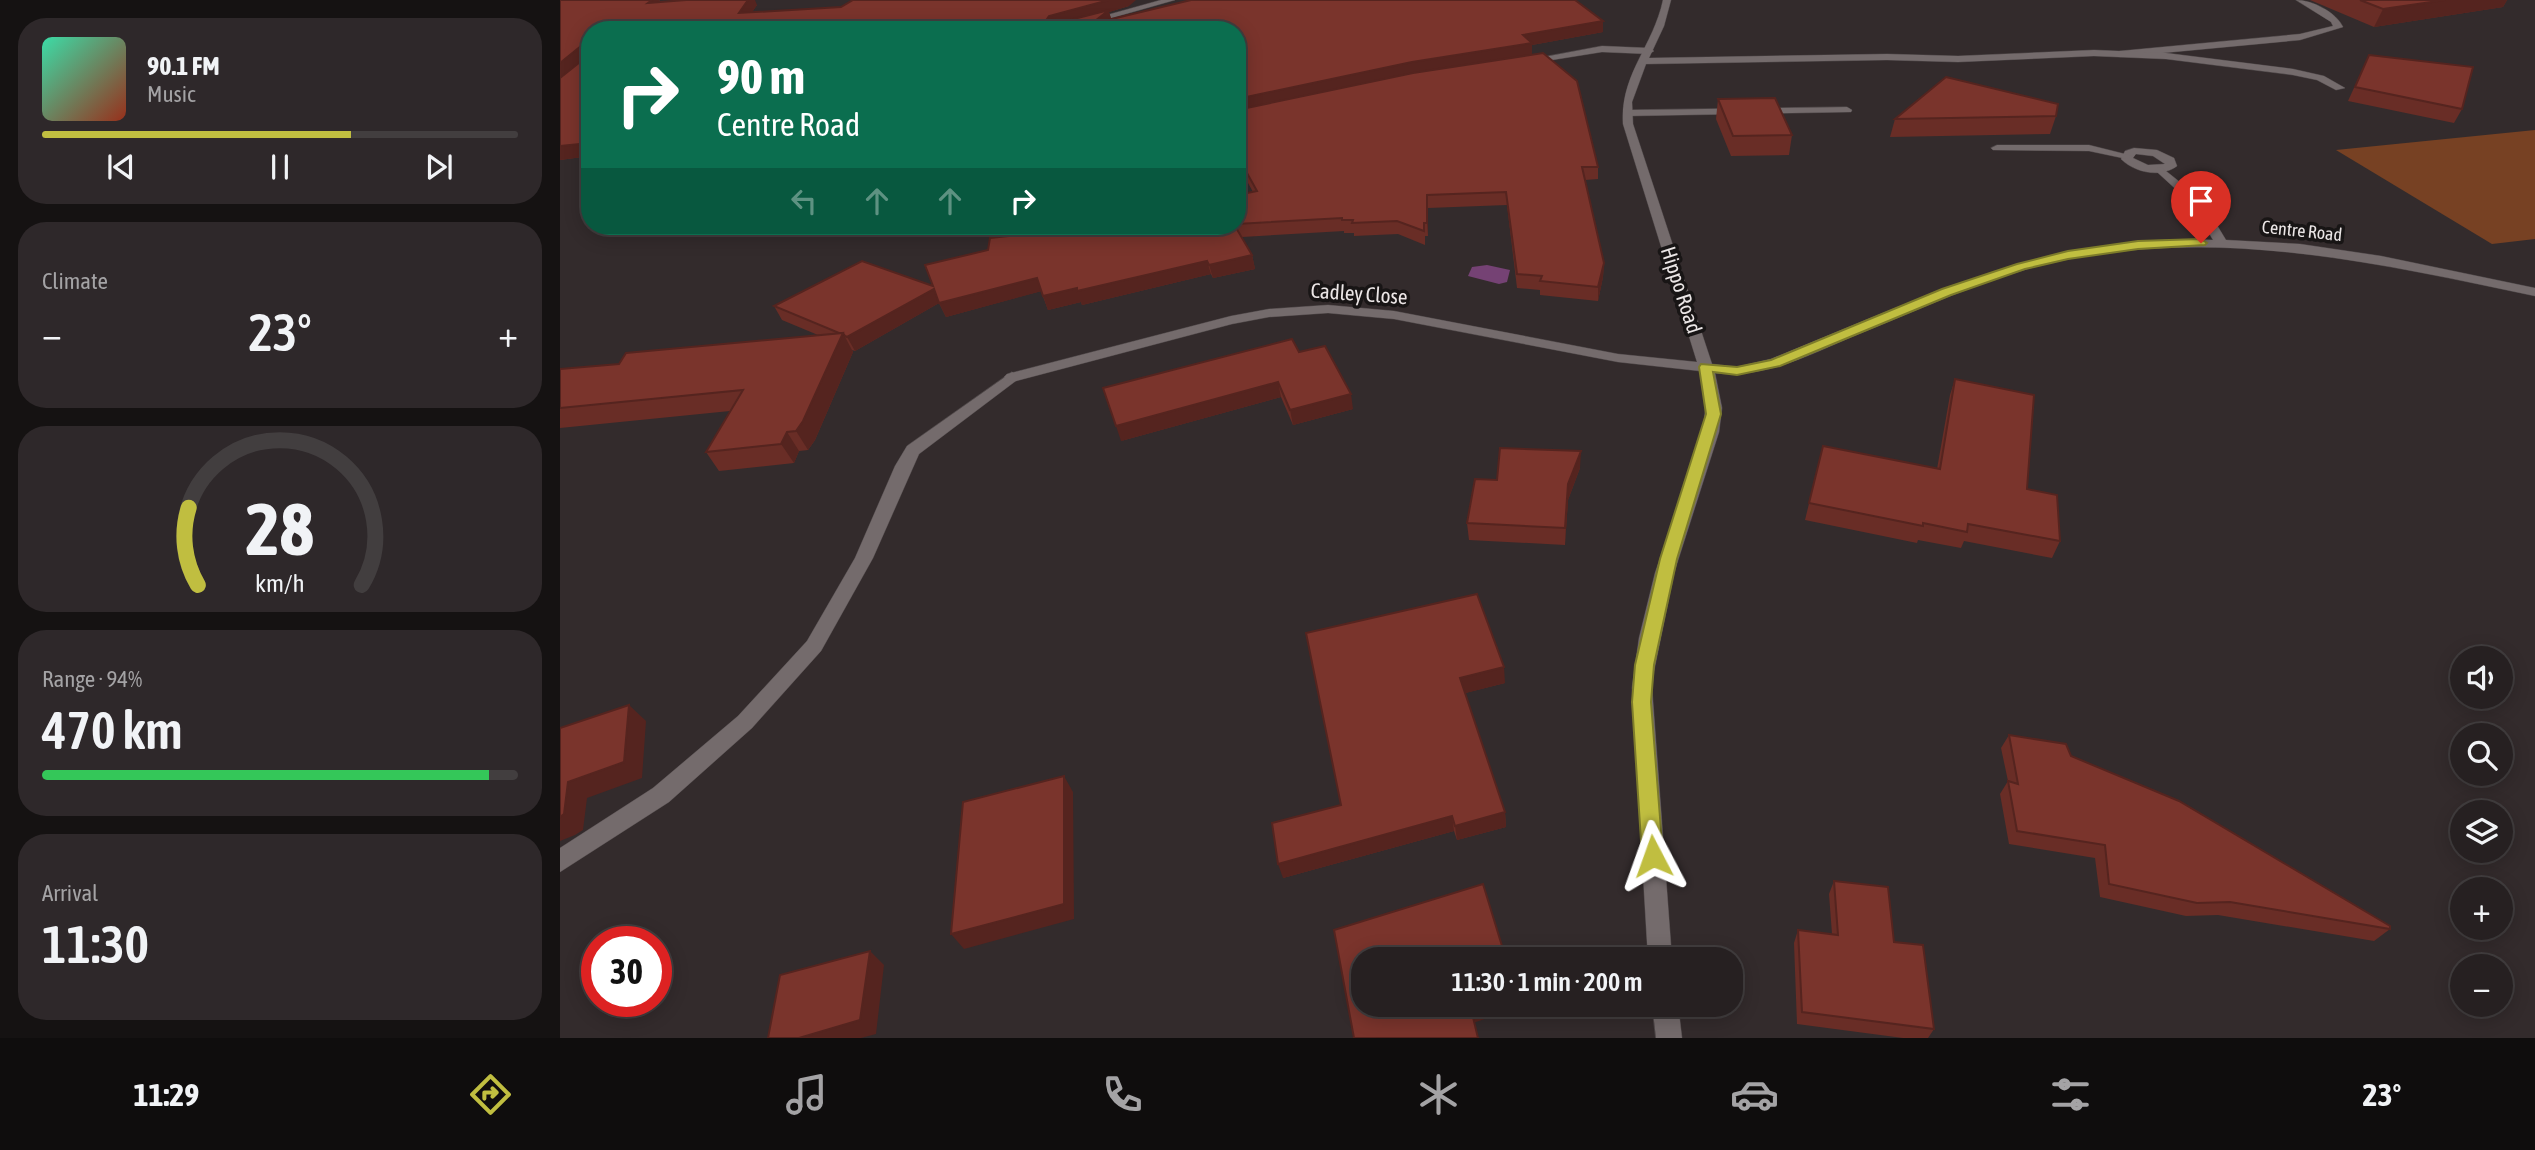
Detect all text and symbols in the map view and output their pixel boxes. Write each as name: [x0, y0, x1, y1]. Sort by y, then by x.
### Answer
text: 90 m: [717, 48, 805, 104]
icon: right: [602, 49, 693, 140]
text: 90.1 FM: [147, 51, 220, 81]
text: Music: [147, 81, 195, 107]
text: Centre Road: [717, 106, 860, 143]
icon: previous: [102, 148, 140, 186]
icon: pause: [261, 148, 299, 186]
icon: next: [420, 148, 458, 186]
pin: [2171, 171, 2231, 243]
icon: left: [785, 182, 823, 220]
icon: ahead: [858, 182, 896, 220]
icon: ahead: [931, 182, 969, 220]
icon: right: [1004, 182, 1042, 220]
icon: arrive: [2182, 182, 2220, 220]
street label: Centre Road: [2261, 216, 2343, 245]
street label: Hippo Road: [1657, 243, 1707, 336]
text: Climate: [42, 268, 108, 294]
street label: Cadley Close: [1310, 278, 1408, 308]
text: 23°: [248, 302, 312, 362]
text: −: [42, 312, 62, 355]
text: +: [498, 312, 518, 355]
text: 28: [246, 487, 314, 570]
text: km/h: [255, 569, 305, 597]
map controls: [2450, 646, 2513, 1017]
button: sound: [2450, 646, 2513, 709]
text: Range · 94%: [42, 666, 142, 692]
text: 470 km: [42, 700, 183, 760]
button: search: [2450, 723, 2513, 786]
button: layers: [2450, 800, 2513, 863]
position arrow: [1616, 819, 1690, 893]
button: +: [2450, 877, 2513, 940]
text: Arrival: [42, 880, 98, 906]
text: 11:30: [42, 914, 149, 974]
speed limit sign: 30: [581, 926, 672, 1017]
button: −: [2450, 954, 2513, 1017]
text: 11:30 · 1 min · 200 m: [1452, 967, 1642, 997]
icon: directions: [466, 1070, 515, 1119]
icon: music: [782, 1070, 831, 1119]
icon: phone: [1098, 1070, 1147, 1119]
icon: climate: [1414, 1070, 1463, 1119]
icon: car: [1730, 1070, 1779, 1119]
icon: filters: [2046, 1070, 2095, 1119]
text: 11:29: [134, 1076, 199, 1113]
text: 23°: [2362, 1076, 2401, 1113]

